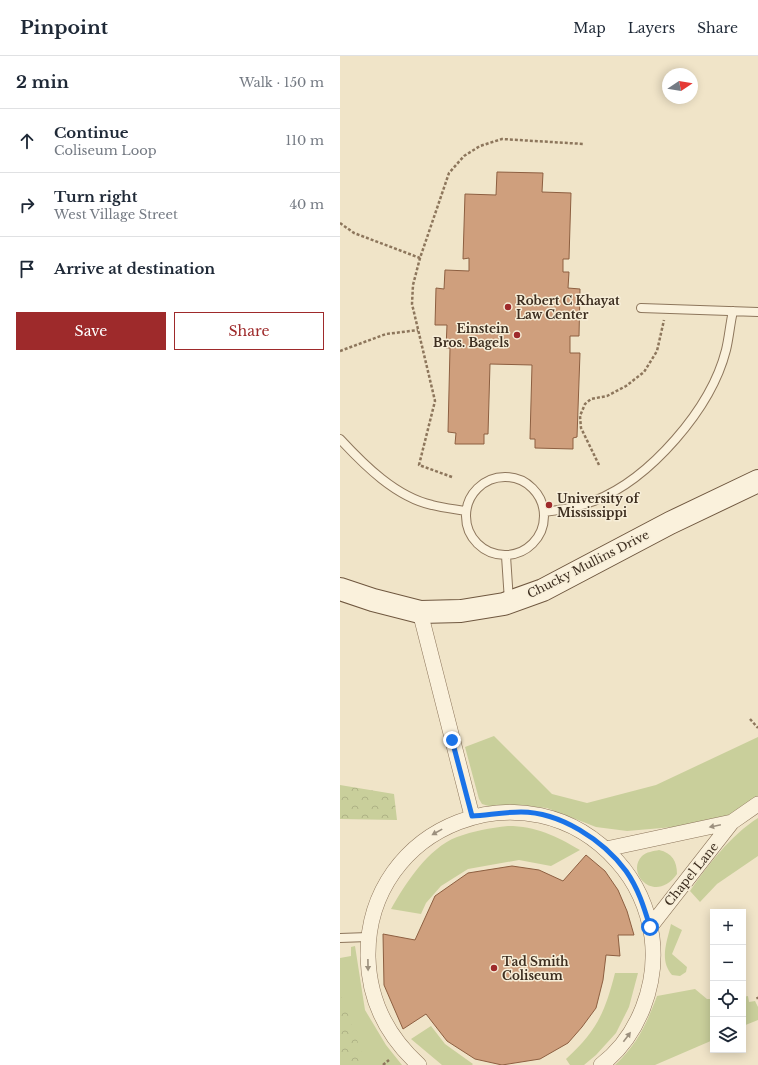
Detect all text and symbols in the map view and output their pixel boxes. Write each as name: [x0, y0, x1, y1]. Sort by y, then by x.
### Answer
text: Pinpoint: [20, 16, 108, 39]
text: Map: [573, 19, 606, 37]
text: Layers: [628, 19, 675, 37]
text: Share: [697, 19, 738, 37]
north arrow: [662, 68, 698, 104]
text: 2 min: [16, 72, 69, 93]
text: Walk · 150 m: [239, 74, 324, 91]
text: Continue: [54, 123, 129, 142]
icon: ahead: [16, 130, 38, 152]
text: 110 m: [285, 132, 324, 149]
text: Coliseum Loop: [54, 142, 157, 159]
text: Turn right: [54, 187, 137, 206]
icon: right: [16, 194, 38, 216]
text: 40 m: [289, 196, 324, 213]
text: West Village Street: [54, 206, 178, 223]
icon: arrive: [16, 258, 38, 280]
text: Arrive at destination: [54, 259, 215, 278]
place label: Robert C Khayat Law Center: [516, 293, 620, 322]
marker: Robert C Khayat Law Center: [503, 302, 513, 312]
button: Save: [16, 312, 166, 350]
button: Share: [174, 312, 324, 350]
place label: Einstein Bros. Bagels: [433, 321, 509, 350]
marker: Einstein Bros. Bagels: [512, 330, 522, 340]
place label: University of Mississippi: [557, 491, 640, 520]
marker: University of Mississippi: [544, 500, 554, 510]
street label: Chucky Mullins Drive: [525, 527, 652, 601]
route end: [443, 731, 461, 749]
one-way arrow: [709, 824, 721, 830]
one-way arrow: [431, 829, 443, 836]
street label: Chapel Lane: [661, 839, 721, 909]
map controls: [710, 909, 746, 1053]
button: +: [710, 909, 746, 945]
route start: [641, 918, 659, 936]
button: −: [710, 945, 746, 981]
place label: Tad Smith Coliseum: [502, 954, 569, 983]
one-way arrow: [365, 959, 371, 972]
marker: Tad Smith Coliseum: [489, 963, 499, 973]
button: locate: [710, 981, 746, 1017]
button: layers: [710, 1017, 746, 1053]
one-way arrow: [623, 1031, 631, 1042]

